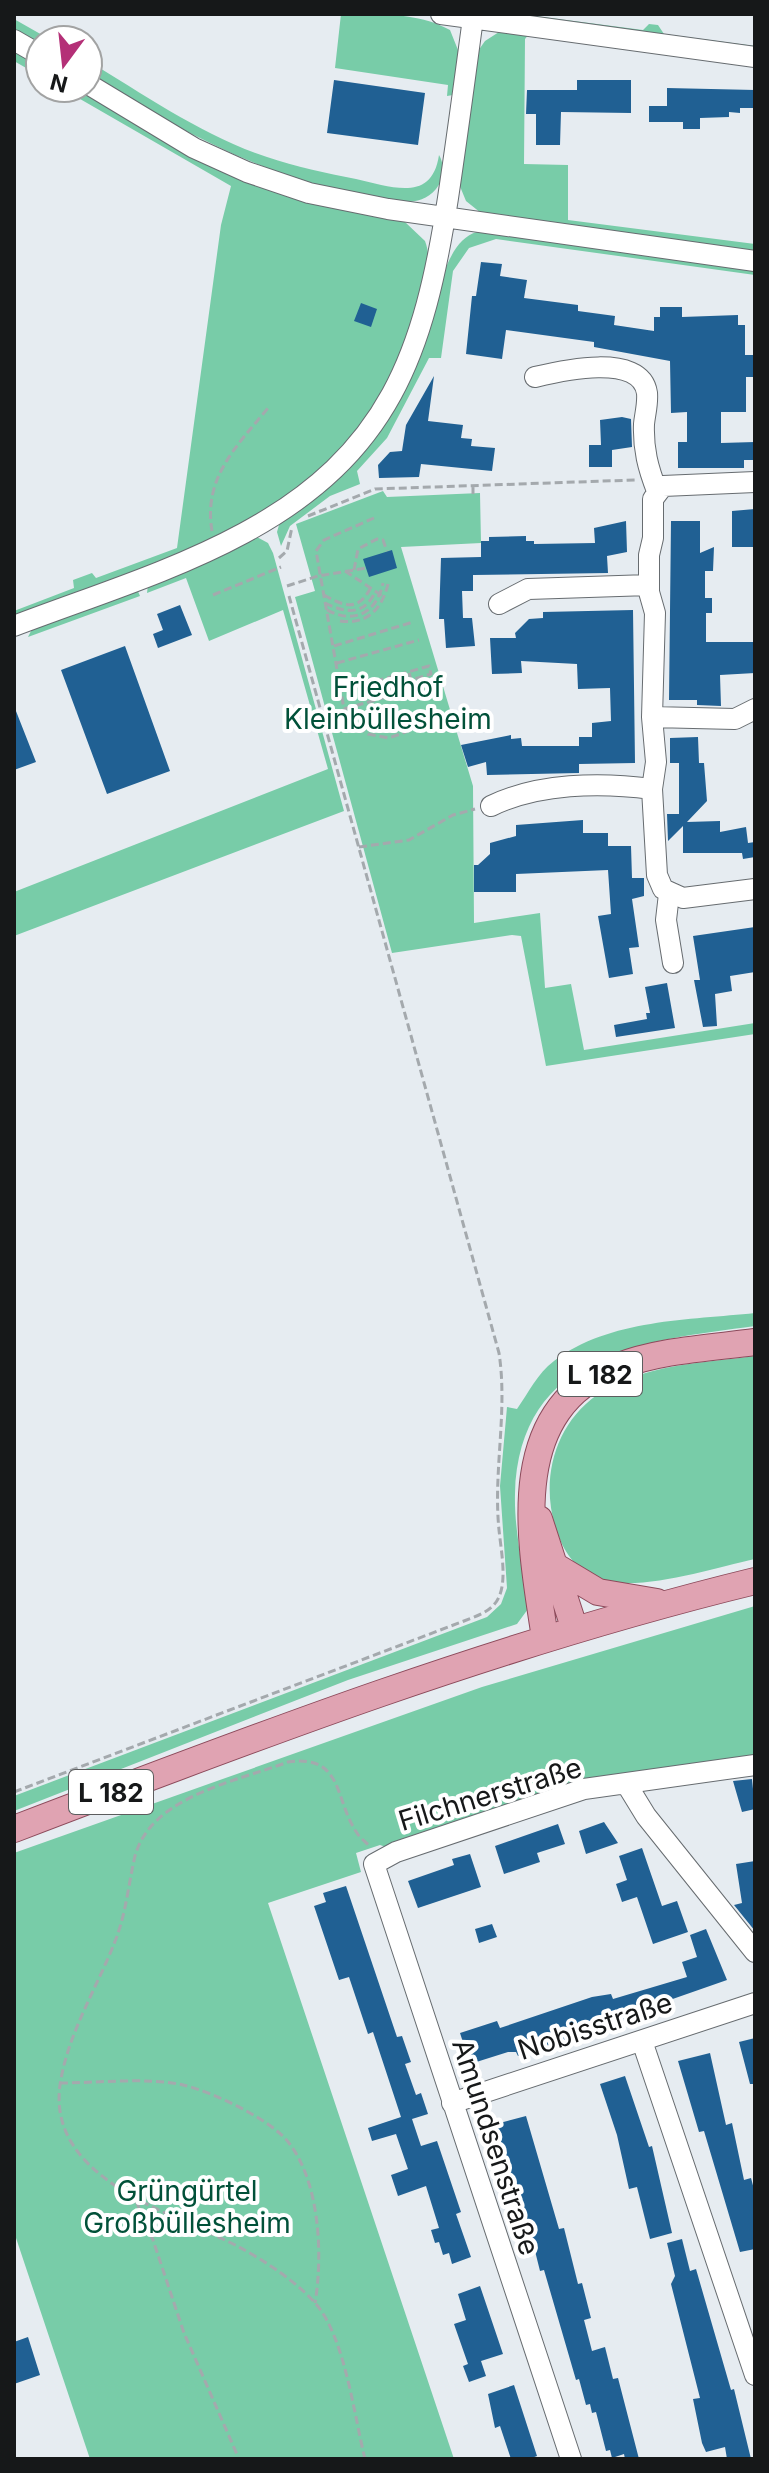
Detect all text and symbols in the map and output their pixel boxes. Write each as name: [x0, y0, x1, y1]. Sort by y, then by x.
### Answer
north arrow: [24, 24, 104, 104]
text: N: [47, 69, 70, 98]
park label: Friedhof Kleinbüllesheim: [284, 670, 492, 736]
road number: L 182: [558, 1352, 642, 1396]
street label: Filchnerstraße: [394, 1750, 586, 1838]
road number: L 182: [69, 1770, 153, 1814]
street label: Nobisstraße: [513, 1985, 677, 2067]
street label: Amundsenstraße: [445, 2035, 547, 2259]
park label: Grüngürtel Großbüllesheim: [83, 2174, 291, 2240]

